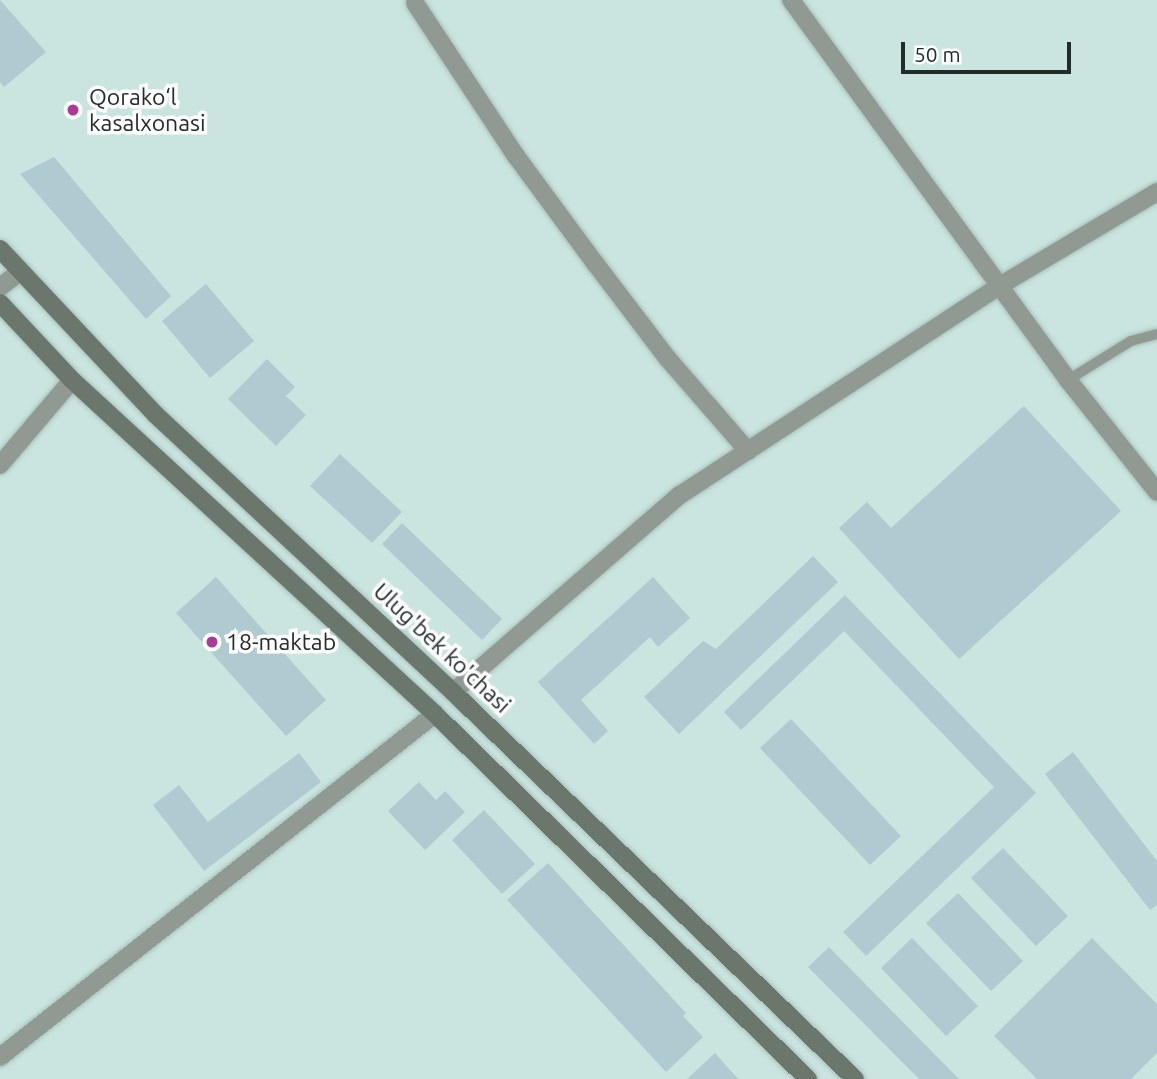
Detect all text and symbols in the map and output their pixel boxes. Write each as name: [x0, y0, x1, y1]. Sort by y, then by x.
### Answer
scale bar: [905, 28, 1075, 72]
text: 50 m: [914, 42, 961, 66]
place label: Qorako‘l kasalxonasi: [89, 83, 206, 137]
marker: Qorako‘l kasalxonasi: [63, 100, 83, 120]
street label: Ulug'bek ko'chasi: [368, 577, 516, 719]
place label: 18-maktab: [226, 628, 336, 656]
marker: 18-maktab: [204, 634, 220, 650]

